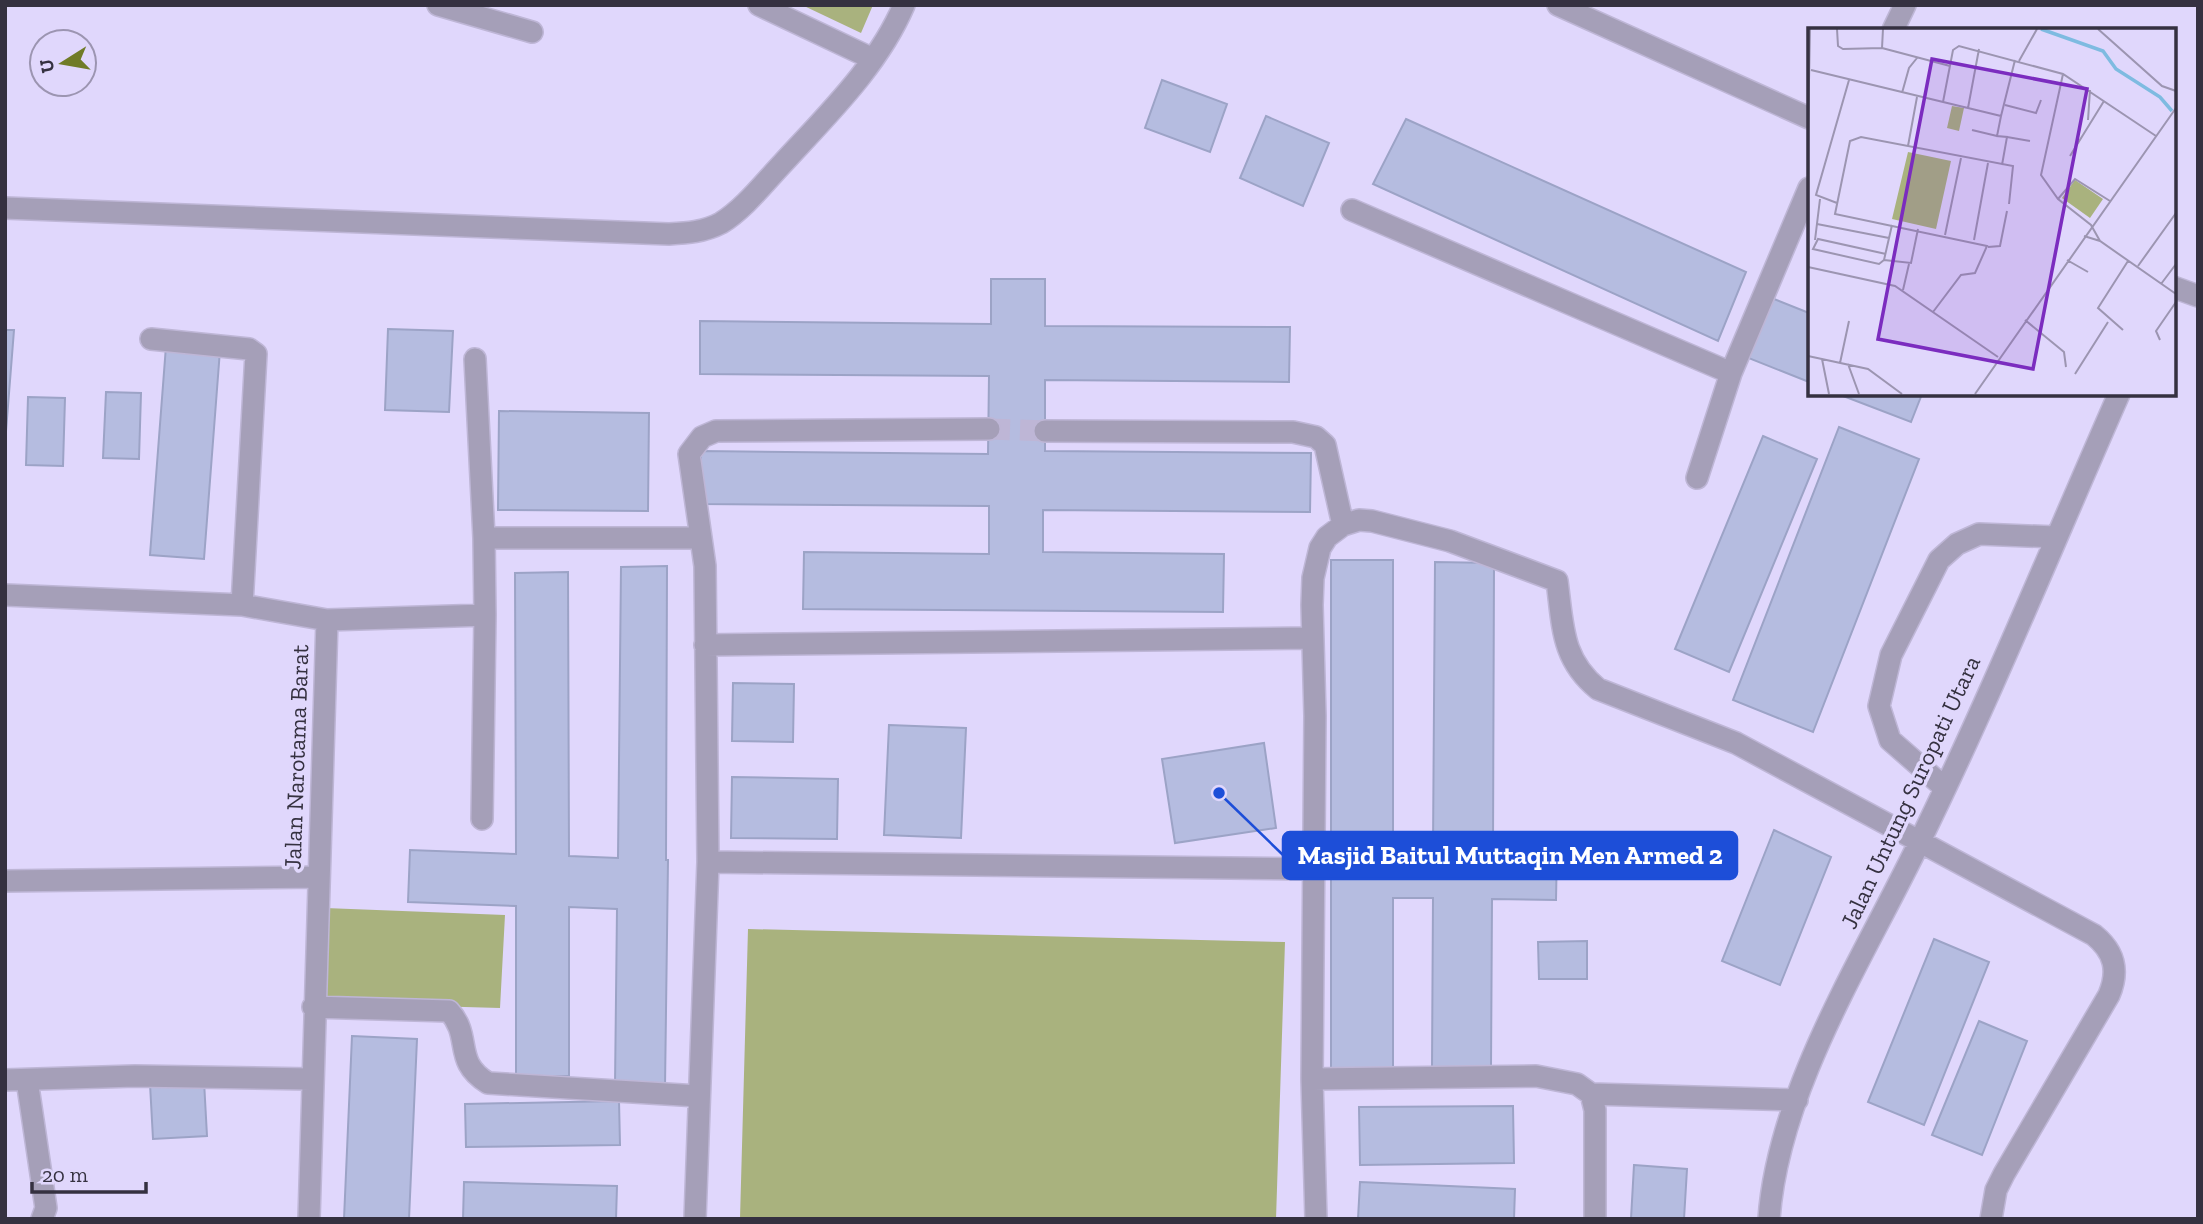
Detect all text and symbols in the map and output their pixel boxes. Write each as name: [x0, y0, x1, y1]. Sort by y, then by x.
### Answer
north arrow: [28, 28, 98, 98]
inset map: [1808, 28, 2175, 396]
text: U: [34, 57, 59, 75]
street label: Jalan Narotama Barat: [278, 644, 314, 870]
street label: Jalan Untung Suropati Utara: [1834, 651, 1986, 933]
callout: Masjid Baitul Muttaqin Men Armed 2: [1283, 832, 1737, 879]
text: Masjid Baitul Muttaqin Men Armed 2: [1297, 839, 1723, 871]
scale bar: [32, 1150, 145, 1194]
text: 20 m: [42, 1162, 88, 1187]

